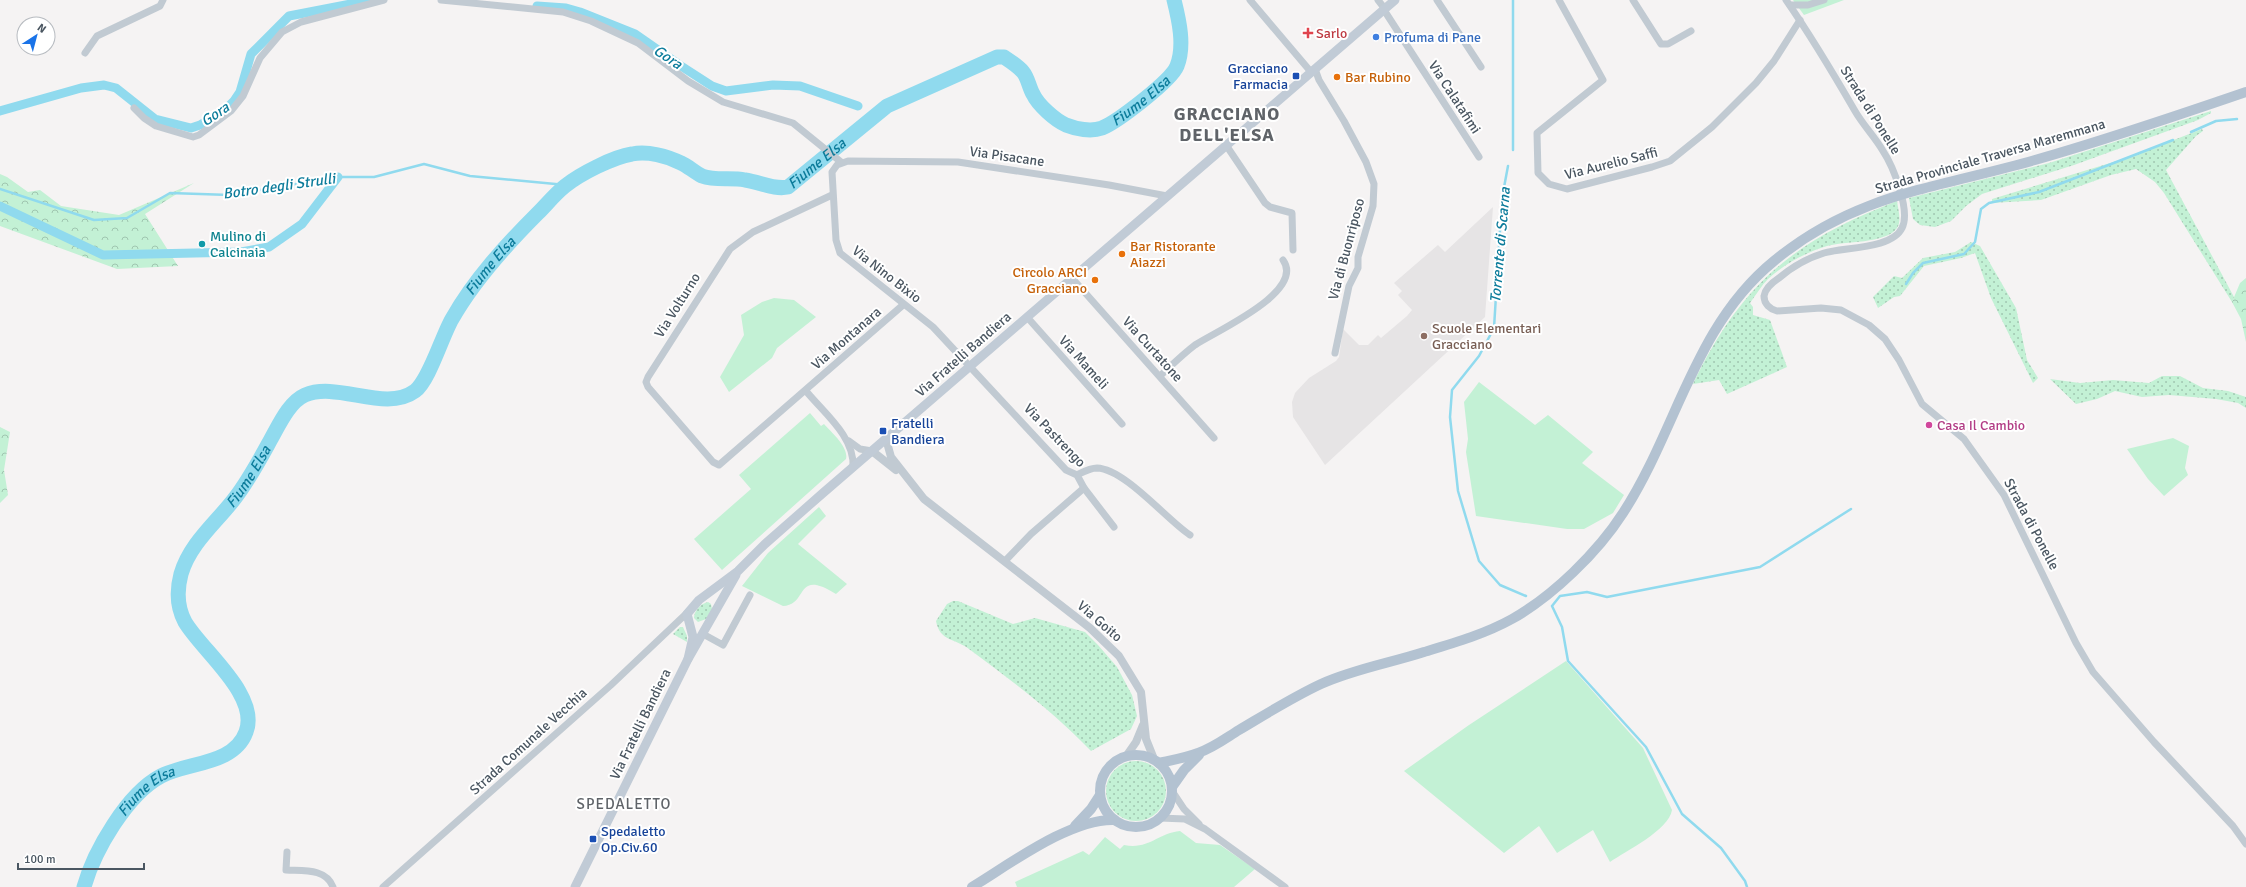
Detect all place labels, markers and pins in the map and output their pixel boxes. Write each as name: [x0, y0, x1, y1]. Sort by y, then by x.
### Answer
place label: Sarlo: [1316, 25, 1347, 42]
marker: Sarlo: [1303, 28, 1313, 38]
place label: Profuma di Pane: [1384, 29, 1481, 46]
marker: Profuma di Pane: [1371, 32, 1381, 42]
place label: Gracciano Farmacia: [1228, 60, 1288, 93]
place label: Bar Rubino: [1345, 69, 1411, 86]
marker: Gracciano Farmacia: [1291, 71, 1301, 81]
marker: Bar Rubino: [1332, 72, 1342, 82]
place label: Mulino di Calcinaia: [210, 228, 266, 261]
place label: Bar Ristorante Aiazzi: [1130, 238, 1216, 271]
marker: Mulino di Calcinaia: [197, 239, 207, 249]
marker: Bar Ristorante Aiazzi: [1117, 249, 1127, 259]
place label: Circolo ARCI Gracciano: [1012, 264, 1087, 297]
marker: Circolo ARCI Gracciano: [1090, 275, 1100, 285]
place label: Scuole Elementari Gracciano: [1432, 320, 1541, 353]
marker: Scuole Elementari Gracciano: [1419, 331, 1429, 341]
place label: Fratelli Bandiera: [891, 415, 945, 448]
place label: Casa Il Cambio: [1937, 417, 2025, 434]
marker: Casa Il Cambio: [1924, 420, 1934, 430]
marker: Fratelli Bandiera: [878, 426, 888, 436]
place label: Spedaletto Op.Civ.60: [601, 823, 666, 856]
marker: Spedaletto Op.Civ.60: [588, 834, 598, 844]

